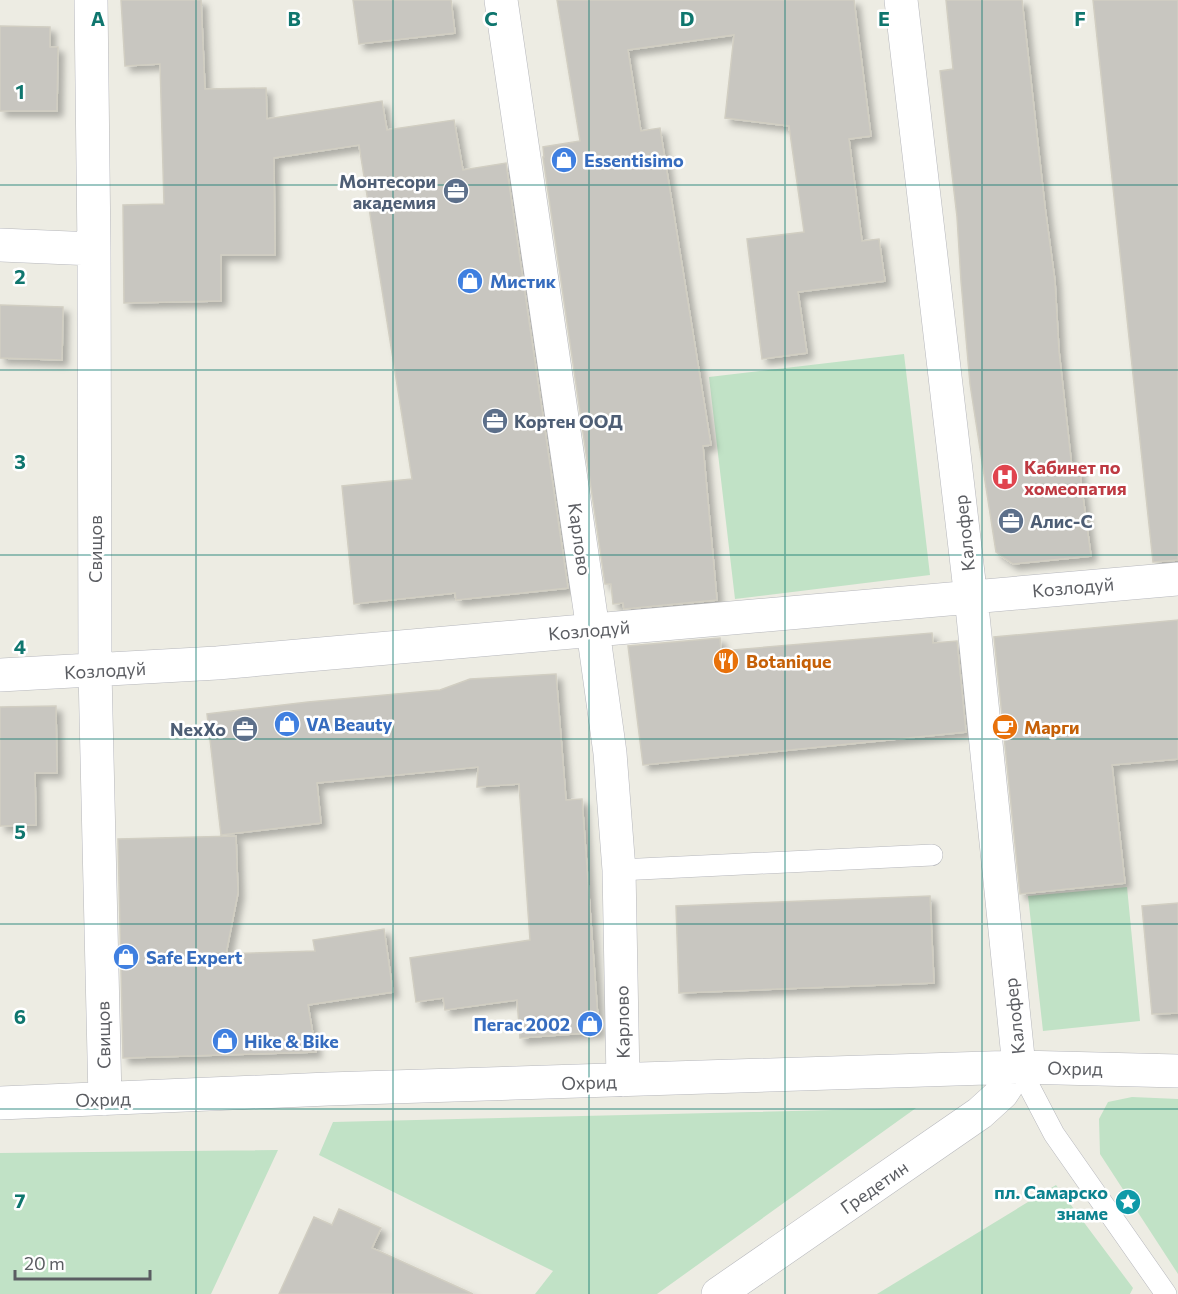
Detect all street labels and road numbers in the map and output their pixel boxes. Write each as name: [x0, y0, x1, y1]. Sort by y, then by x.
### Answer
street label: Калофер: [949, 494, 979, 572]
street label: Карлово: [564, 501, 596, 577]
street label: Свищов: [84, 515, 106, 583]
street label: Козлодуй: [1031, 572, 1115, 602]
street label: Козлодуй: [547, 615, 631, 645]
street label: Козлодуй: [63, 657, 147, 683]
street label: Калофер: [999, 977, 1029, 1055]
street label: Карлово: [610, 985, 634, 1059]
street label: Свищов: [91, 1001, 115, 1069]
street label: Охрид: [1047, 1057, 1103, 1079]
street label: Охрид: [561, 1070, 618, 1094]
street label: Охрид: [75, 1087, 132, 1111]
street label: Гредетин: [836, 1156, 912, 1218]

